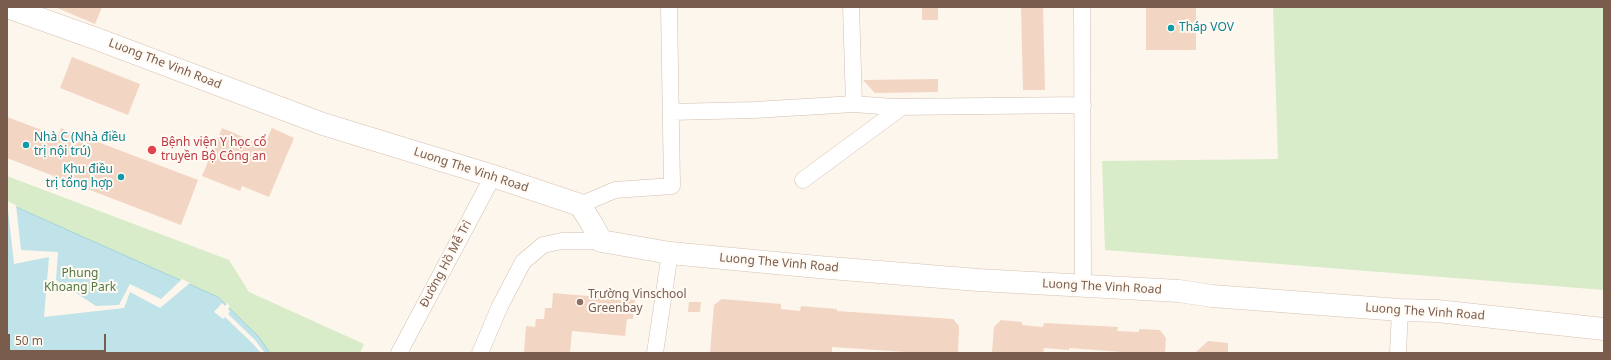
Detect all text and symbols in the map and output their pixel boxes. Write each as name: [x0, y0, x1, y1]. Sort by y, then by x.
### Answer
place label: Tháp VOV: [1179, 21, 1234, 35]
marker: Tháp VOV: [1166, 23, 1176, 33]
street label: Luong The Vinh Road: [106, 36, 224, 92]
place label: Nhà C (Nhà điều trị nội trú): [34, 131, 126, 159]
place label: Bệnh viện Y học cổ truyền Bộ Công an: [161, 136, 267, 164]
marker: Nhà C (Nhà điều trị nội trú): [21, 140, 31, 150]
marker: Bệnh viện Y học cổ truyền Bộ Công an: [146, 144, 158, 156]
street label: Luong The Vinh Road: [412, 145, 530, 195]
place label: Khu điều trị tổng hợp: [46, 163, 113, 191]
marker: Khu điều trị tổng hợp: [116, 172, 126, 182]
street label: Đường Hồ Mễ Trì: [417, 218, 475, 310]
street label: Luong The Vinh Road: [719, 251, 839, 275]
park label: Phung Khoang Park: [44, 267, 116, 295]
street label: Luong The Vinh Road: [1042, 277, 1162, 297]
place label: Trường Vinschool Greenbay: [588, 288, 687, 316]
marker: Trường Vinschool Greenbay: [575, 297, 585, 307]
street label: Luong The Vinh Road: [1365, 301, 1485, 323]
scale bar: [10, 326, 108, 352]
text: 50 m: [15, 332, 43, 349]

